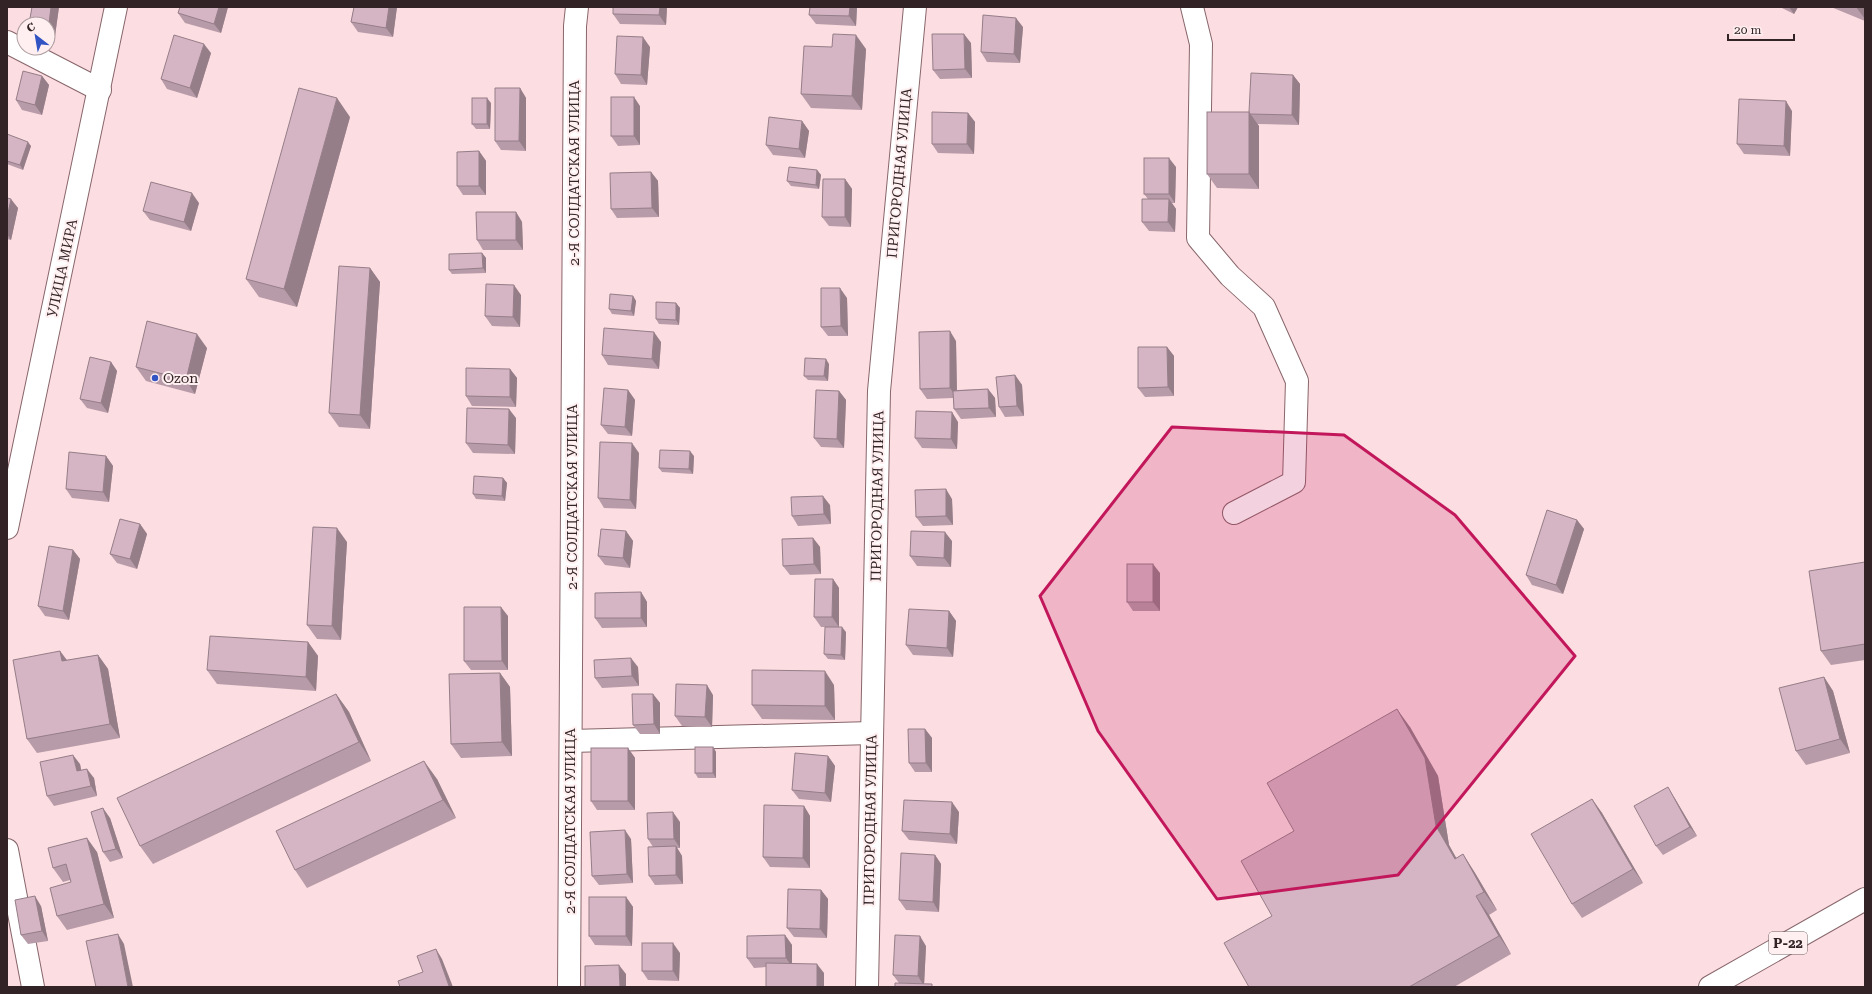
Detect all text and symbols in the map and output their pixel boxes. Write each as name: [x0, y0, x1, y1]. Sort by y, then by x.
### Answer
north arrow: [16, 16, 56, 56]
scale bar: [1728, 16, 1794, 42]
text: С: [24, 20, 38, 35]
text: 20 m: [1734, 23, 1761, 37]
street label: 2-Я СОЛДАТСКАЯ УЛИЦА: [566, 80, 582, 266]
street label: ПРИГОРОДНАЯ УЛИЦА: [884, 87, 914, 259]
street label: УЛИЦА МИРА: [44, 217, 80, 319]
place label: Ozon: [163, 370, 198, 386]
marker: Ozon: [150, 373, 160, 383]
street label: 2-Я СОЛДАТСКАЯ УЛИЦА: [564, 404, 580, 590]
street label: ПРИГОРОДНАЯ УЛИЦА: [868, 410, 886, 581]
street label: 2-Я СОЛДАТСКАЯ УЛИЦА: [562, 728, 578, 914]
street label: ПРИГОРОДНАЯ УЛИЦА: [861, 734, 879, 905]
road number: Р-22: [1769, 932, 1807, 954]

